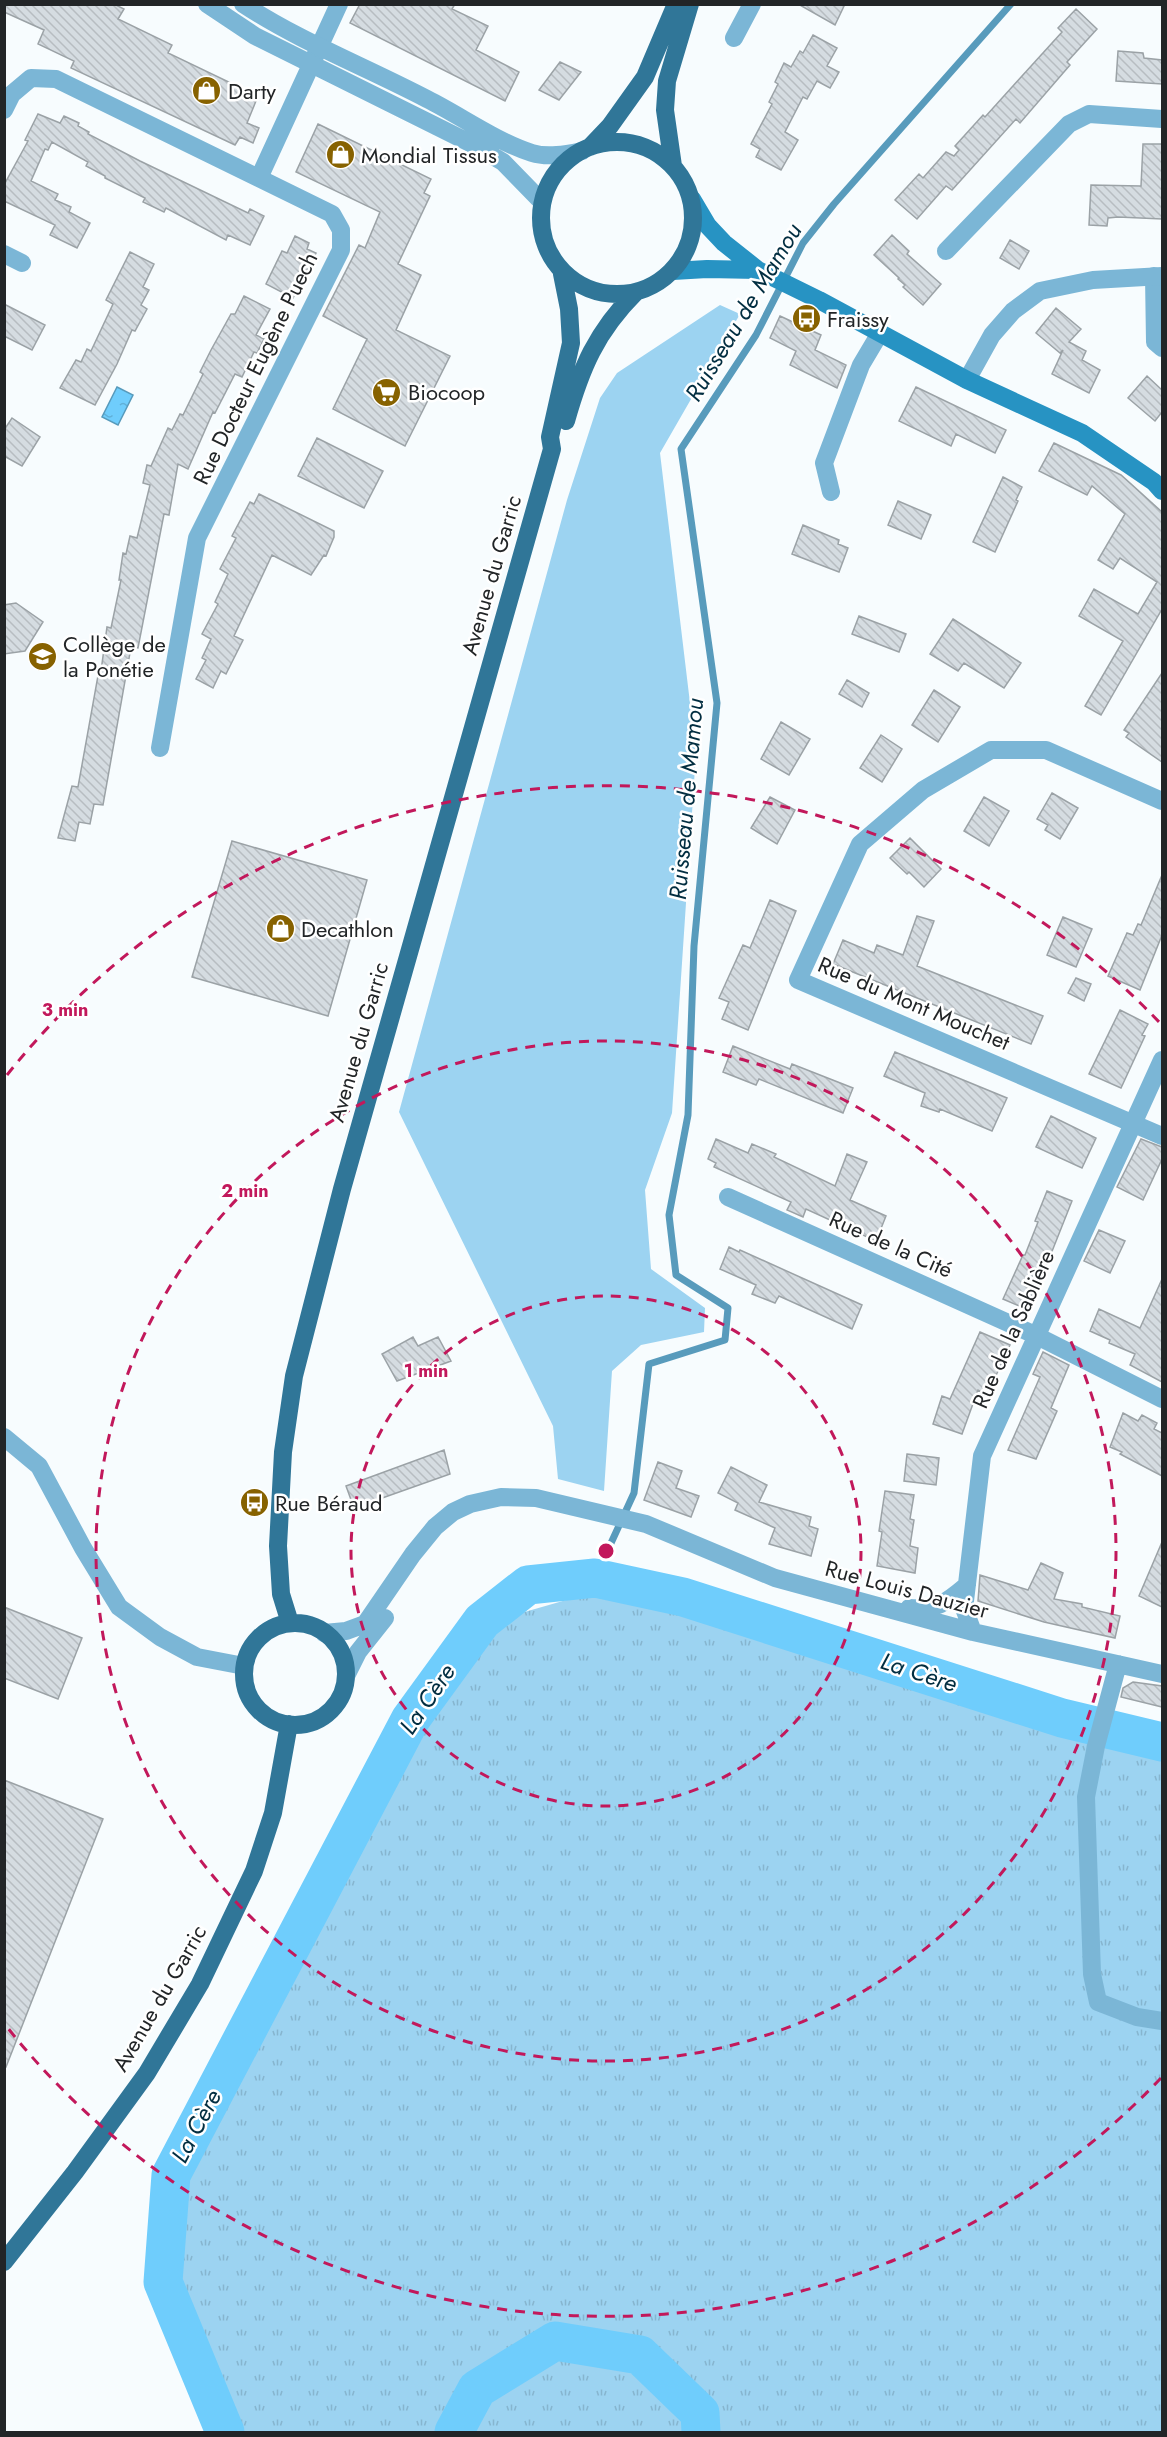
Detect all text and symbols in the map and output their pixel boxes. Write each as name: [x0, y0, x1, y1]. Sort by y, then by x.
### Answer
shop icon: Darty: [191, 75, 223, 107]
place label: Darty: [228, 75, 276, 107]
shop icon: Mondial Tissus: [324, 139, 356, 171]
place label: Mondial Tissus: [361, 139, 497, 171]
water label: Ruisseau de Mamou: [676, 216, 810, 408]
street label: Rue Docteur Eugène Puech: [185, 246, 325, 490]
bus stop icon: Fraissy: [790, 303, 822, 335]
place label: Fraissy: [827, 303, 889, 335]
supermarket icon: Biocoop: [371, 376, 403, 408]
place label: Biocoop: [408, 376, 485, 408]
street label: Avenue du Garric: [453, 491, 529, 659]
place label: Collège de la Ponétie: [63, 628, 166, 685]
school or university icon: Collège de la Ponétie: [26, 641, 58, 673]
water label: Ruisseau de Mamou: [660, 697, 712, 901]
shop icon: Decathlon: [264, 913, 296, 945]
place label: Decathlon: [301, 913, 394, 945]
street label: Rue du Mont Mouchet: [813, 948, 1016, 1058]
street label: Avenue du Garric: [320, 958, 396, 1126]
text: 3 min: [42, 997, 88, 1023]
text: 2 min: [221, 1178, 269, 1204]
street label: Rue de la Cité: [824, 1203, 958, 1285]
street label: Rue de la Sablière: [964, 1245, 1062, 1413]
text: 1 min: [404, 1358, 448, 1384]
bus stop icon: Rue Béraud: [238, 1487, 270, 1519]
place label: Rue Béraud: [275, 1487, 383, 1519]
centre of rings: [596, 1541, 616, 1561]
street label: Rue Louis Dauzier: [822, 1552, 993, 1626]
water label: La Cère: [876, 1643, 962, 1701]
water label: La Cère: [391, 1657, 463, 1741]
street label: Avenue du Garric: [104, 1919, 214, 2077]
water label: La Cère: [162, 2083, 230, 2169]

